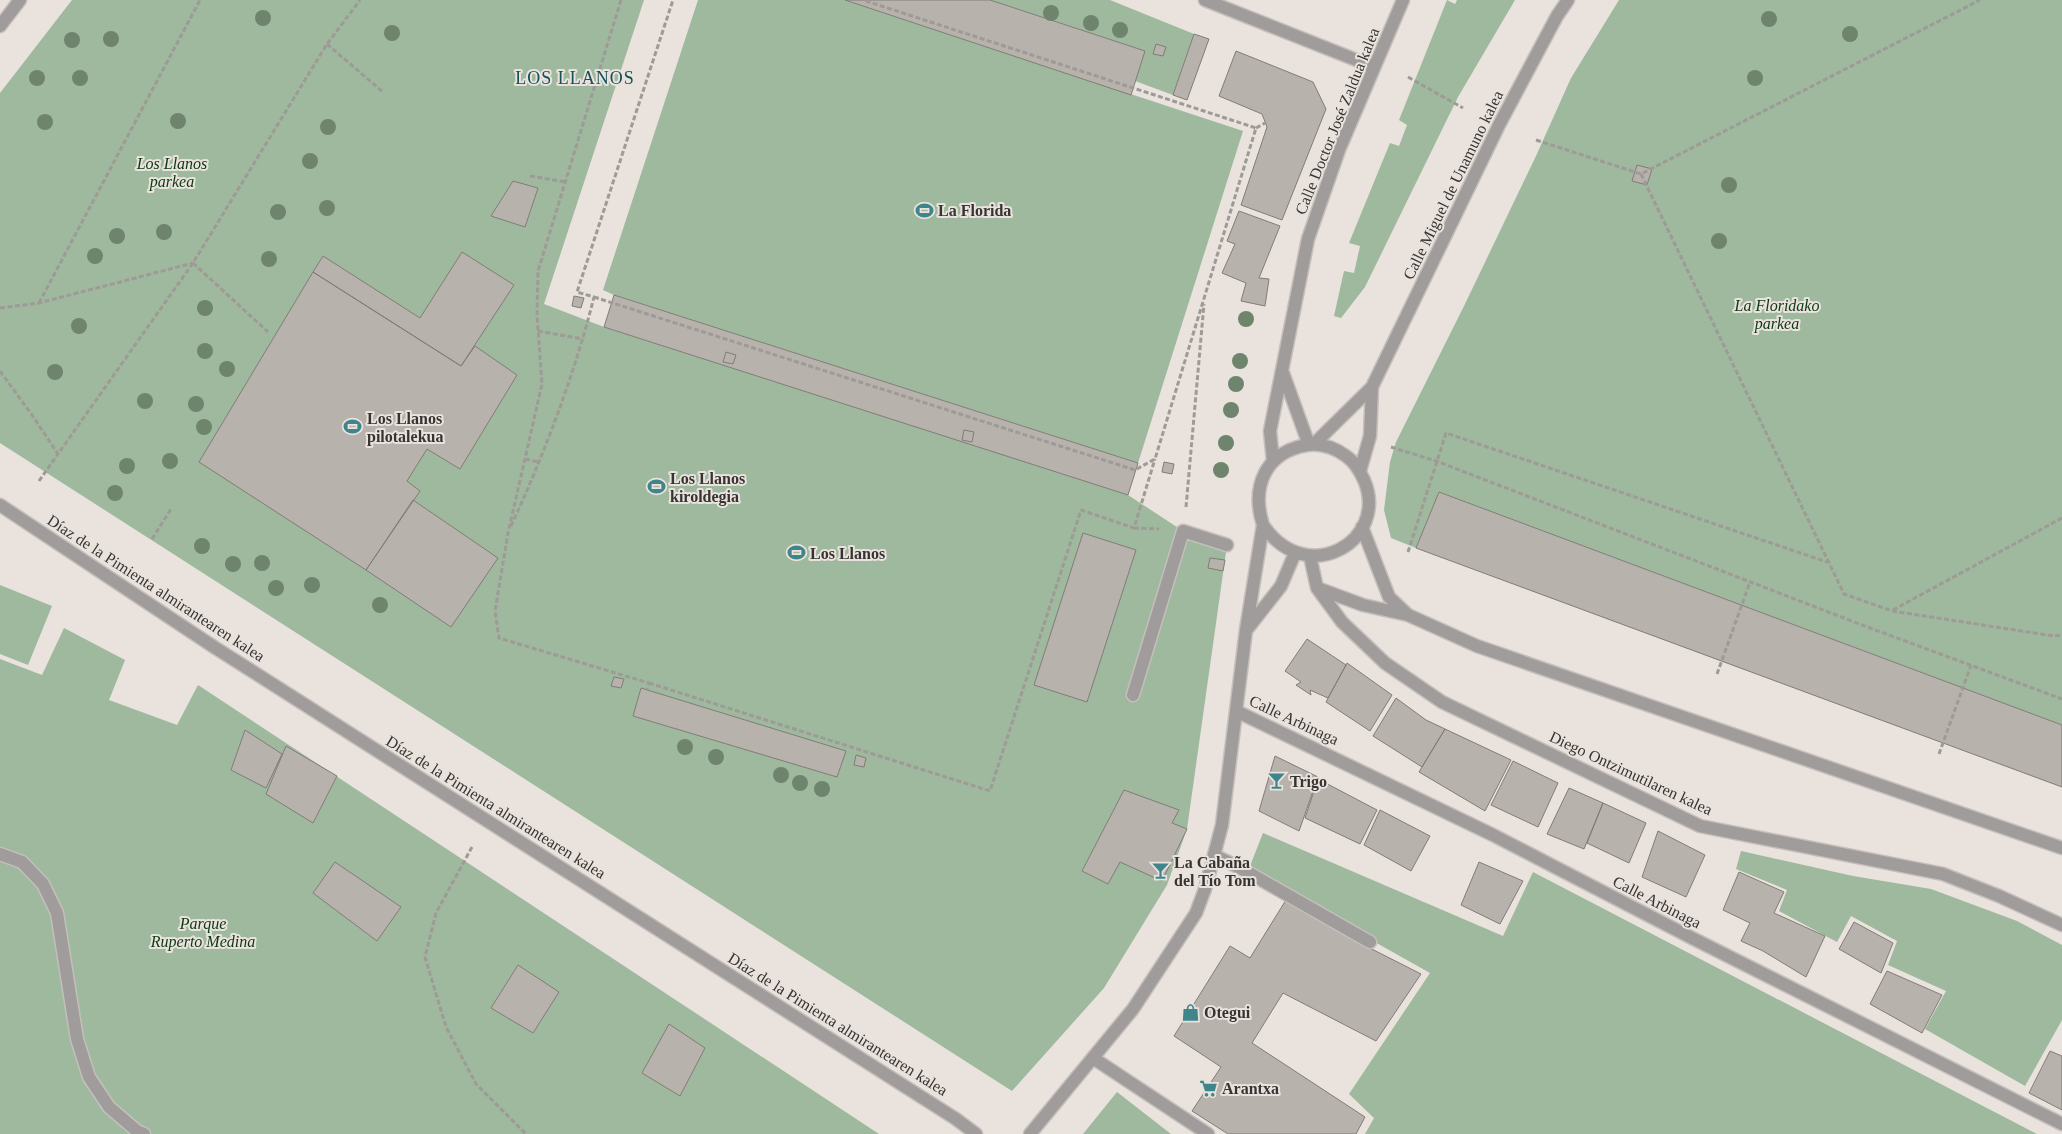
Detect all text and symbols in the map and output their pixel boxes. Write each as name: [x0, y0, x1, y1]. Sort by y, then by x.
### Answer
street label: Calle Doctor José Zaldua kalea: [1292, 25, 1382, 217]
district label: LOS LLANOS: [515, 68, 635, 88]
street label: Calle Miguel de Unamuno kalea: [1400, 88, 1507, 283]
park label: Los Llanos parkea: [136, 155, 207, 191]
sports icon: La Florida: [914, 200, 934, 220]
place label: La Florida: [938, 202, 1011, 219]
park label: La Floridako parkea: [1734, 297, 1819, 333]
place label: Los Llanos pilotalekua: [367, 410, 443, 446]
sports icon: Los Llanos pilotalekua: [343, 417, 363, 437]
place label: Los Llanos kiroldegia: [670, 470, 745, 506]
sports icon: Los Llanos kiroldegia: [646, 477, 666, 497]
street label: Díaz de la Pimienta almirantearen kalea: [44, 511, 268, 665]
sports icon: Los Llanos: [786, 543, 806, 563]
place label: Los Llanos: [810, 545, 885, 562]
street label: Calle Arbinaga: [1246, 692, 1341, 749]
street label: Diego Ontzimutilaren kalea: [1546, 728, 1715, 819]
street label: Díaz de la Pimienta almirantearen kalea: [383, 732, 609, 882]
bar icon: Trigo: [1266, 771, 1286, 791]
place label: Trigo: [1290, 773, 1327, 791]
place label: La Cabaña del Tío Tom: [1174, 854, 1256, 889]
bar icon: La Cabaña del Tío Tom: [1150, 861, 1170, 881]
street label: Calle Arbinaga: [1610, 873, 1704, 932]
park label: Parque Ruperto Medina: [150, 915, 255, 951]
street label: Díaz de la Pimienta almirantearen kalea: [725, 949, 951, 1099]
shop icon: Otegui: [1180, 1002, 1200, 1022]
place label: Otegui: [1204, 1004, 1251, 1022]
supermarket icon: Arantxa: [1198, 1078, 1218, 1098]
place label: Arantxa: [1222, 1080, 1279, 1097]

